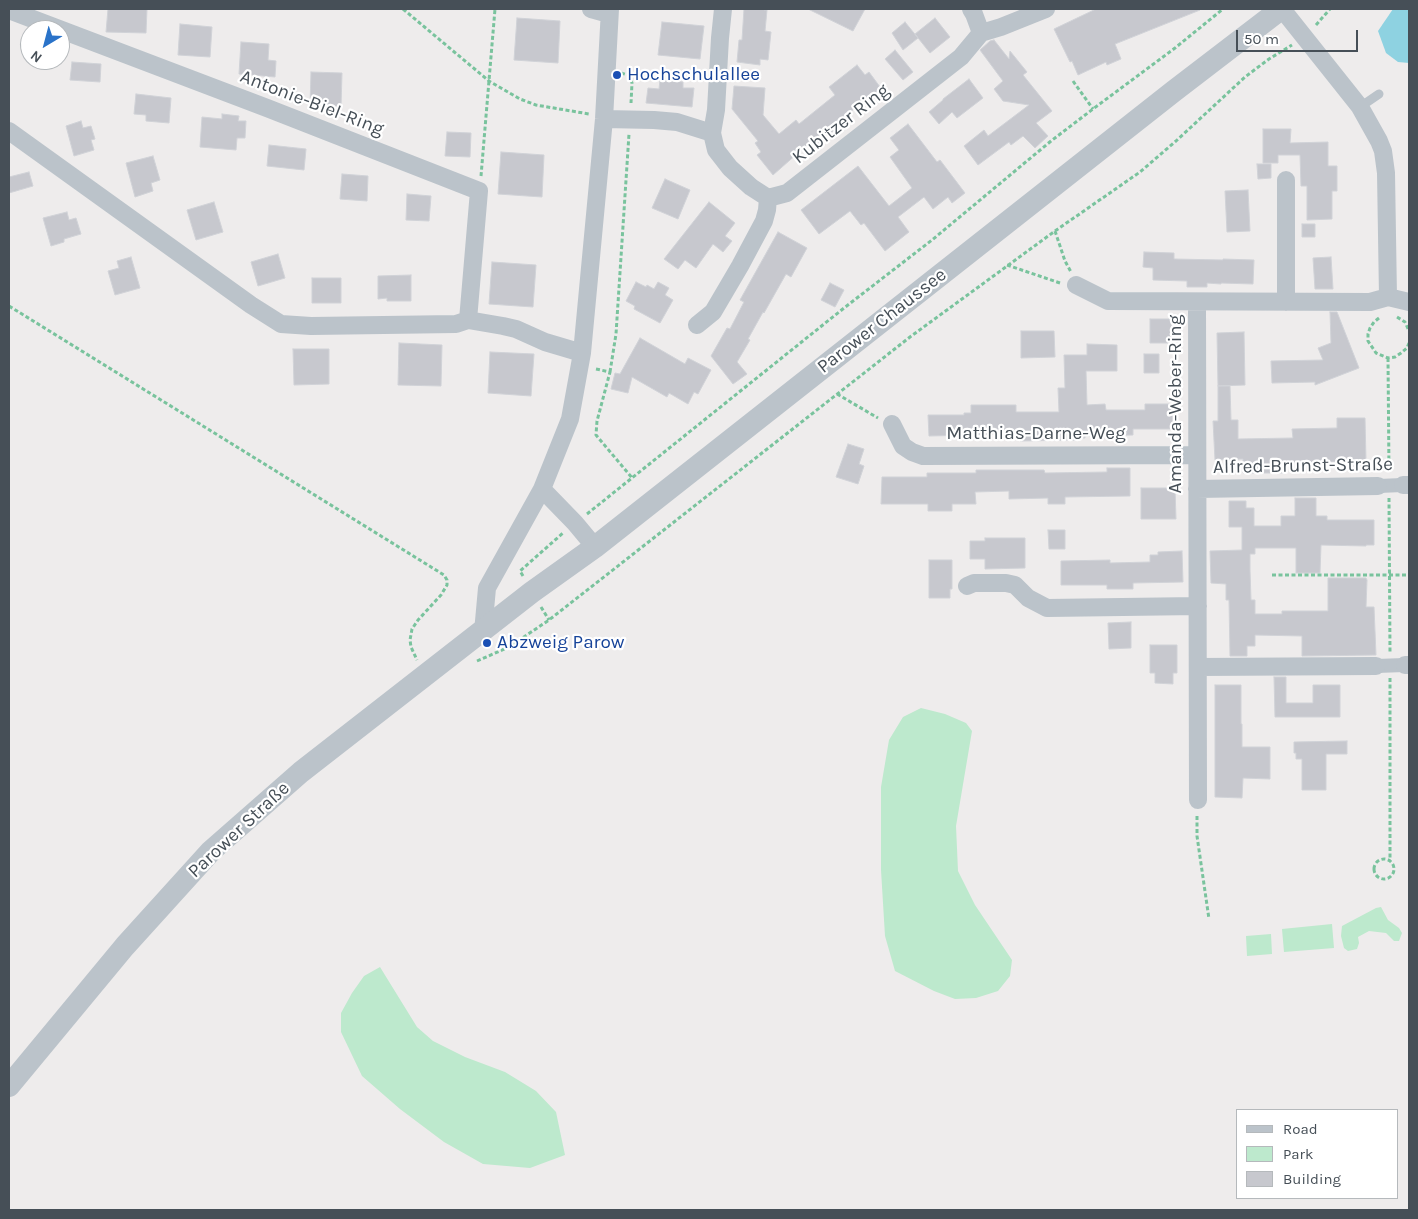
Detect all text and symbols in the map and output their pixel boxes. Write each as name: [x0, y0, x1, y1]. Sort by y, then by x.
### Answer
north arrow: [20, 20, 70, 70]
scale bar: [1238, 20, 1360, 52]
text: 50 m: [1244, 30, 1279, 48]
text: N: [27, 47, 45, 66]
place label: Hochschulallee: [627, 64, 760, 86]
street label: Antonie-Biel-Ring: [237, 65, 387, 141]
marker: Hochschulallee: [611, 69, 623, 81]
street label: Kubitzer Ring: [788, 79, 894, 169]
street label: Parower Chaussee: [813, 263, 951, 379]
street label: Amanda-Weber-Ring: [1165, 314, 1187, 494]
street label: Matthias-Darne-Weg: [946, 423, 1126, 445]
street label: Alfred-Brunst-Straße: [1213, 453, 1393, 479]
place label: Abzweig Parow: [497, 632, 625, 654]
marker: Abzweig Parow: [481, 637, 493, 649]
street label: Parower Straße: [184, 777, 294, 883]
legend: [1236, 1109, 1398, 1199]
text: Road: [1283, 1120, 1318, 1138]
text: Park: [1283, 1145, 1313, 1163]
text: Building: [1283, 1170, 1341, 1188]

